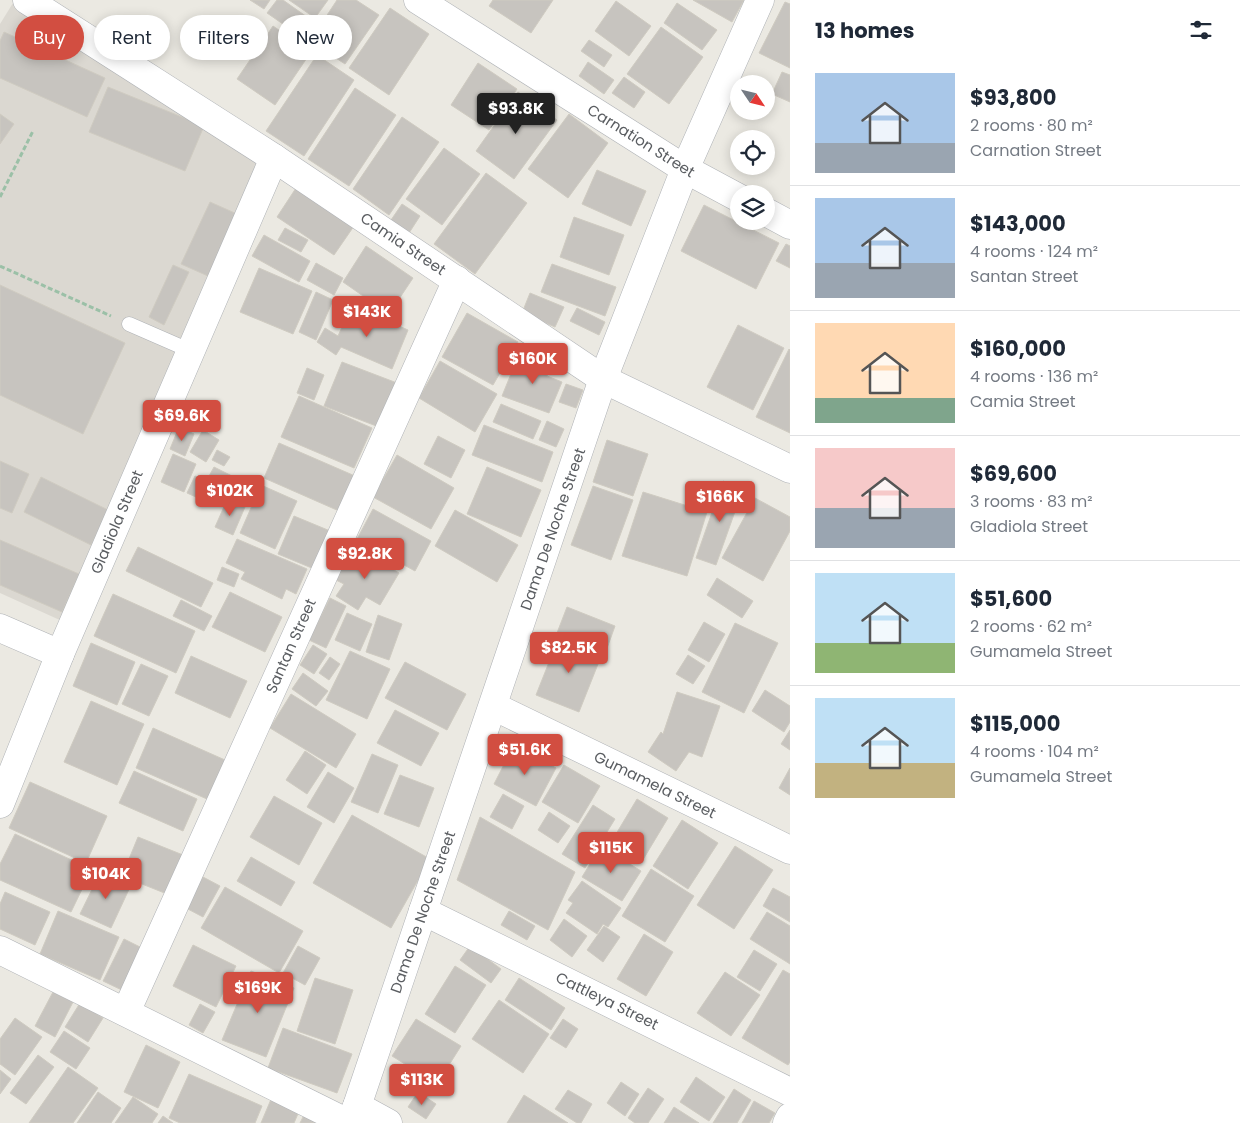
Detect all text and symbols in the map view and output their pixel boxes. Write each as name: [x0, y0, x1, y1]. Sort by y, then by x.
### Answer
chip: Buy: [15, 15, 84, 60]
chip: Rent: [94, 15, 170, 60]
chip: Filters: [180, 15, 268, 60]
chip: New: [278, 15, 352, 60]
text: 13 homes: [815, 16, 914, 45]
icon: filters: [1187, 16, 1215, 44]
north arrow: [730, 75, 775, 120]
map controls: [730, 75, 775, 230]
text: $93,800: [970, 83, 1056, 112]
pin: $93.8K: [475, 92, 557, 135]
icon: home: [855, 93, 915, 153]
text: $93.8K: [488, 97, 544, 120]
street label: Carnation Street: [583, 99, 699, 182]
text: 2 rooms · 80 m²: [970, 114, 1093, 137]
button: locate: [730, 130, 775, 175]
text: Carnation Street: [970, 139, 1102, 162]
button: layers: [730, 185, 775, 230]
street label: Camia Street: [356, 207, 450, 280]
text: $143,000: [970, 209, 1066, 238]
icon: home: [855, 218, 915, 278]
text: 4 rooms · 124 m²: [970, 240, 1098, 263]
text: Santan Street: [970, 265, 1078, 288]
pin: $143K: [332, 296, 402, 338]
text: $143K: [343, 300, 391, 323]
text: $160,000: [970, 334, 1066, 363]
pin: $160K: [498, 342, 568, 385]
icon: home: [855, 343, 915, 403]
text: $160K: [509, 347, 557, 370]
text: 4 rooms · 136 m²: [970, 365, 1098, 388]
text: Camia Street: [970, 390, 1076, 413]
pin: $69.6K: [141, 400, 223, 442]
text: $69.6K: [154, 404, 210, 427]
street label: Dama De Noche Street: [515, 445, 590, 613]
text: $69,600: [970, 459, 1057, 488]
street label: Gladiola Street: [85, 467, 148, 577]
icon: home: [855, 468, 915, 528]
pin: $102K: [195, 474, 265, 517]
text: $102K: [206, 479, 254, 502]
pin: $166K: [685, 480, 755, 523]
text: $166K: [696, 485, 744, 508]
text: 3 rooms · 83 m²: [970, 490, 1092, 513]
text: Gladiola Street: [970, 515, 1088, 538]
pin: $92.8K: [324, 538, 406, 580]
text: $92.8K: [337, 542, 393, 565]
text: $51,600: [970, 584, 1052, 613]
icon: home: [855, 593, 915, 653]
street label: Santan Street: [260, 595, 321, 697]
text: 2 rooms · 62 m²: [970, 615, 1092, 638]
pin: $82.5K: [528, 632, 610, 674]
text: $82.5K: [541, 636, 597, 659]
text: Gumamela Street: [970, 640, 1112, 663]
text: $115,000: [970, 709, 1060, 738]
icon: home: [855, 718, 915, 778]
pin: $51.6K: [484, 734, 566, 776]
text: $51.6K: [499, 738, 551, 761]
text: 4 rooms · 104 m²: [970, 740, 1099, 763]
street label: Gumamela Street: [591, 746, 720, 823]
text: Gumamela Street: [970, 765, 1112, 788]
street label: Dama De Noche Street: [385, 828, 460, 996]
pin: $115K: [576, 832, 646, 874]
text: $115K: [589, 836, 633, 859]
pin: $104K: [71, 858, 141, 900]
text: $104K: [82, 862, 130, 885]
street label: Cattleya Street: [552, 967, 662, 1035]
pin: $169K: [223, 972, 293, 1014]
text: $169K: [234, 976, 282, 999]
pin: $113K: [387, 1064, 457, 1106]
text: $113K: [400, 1068, 444, 1091]

